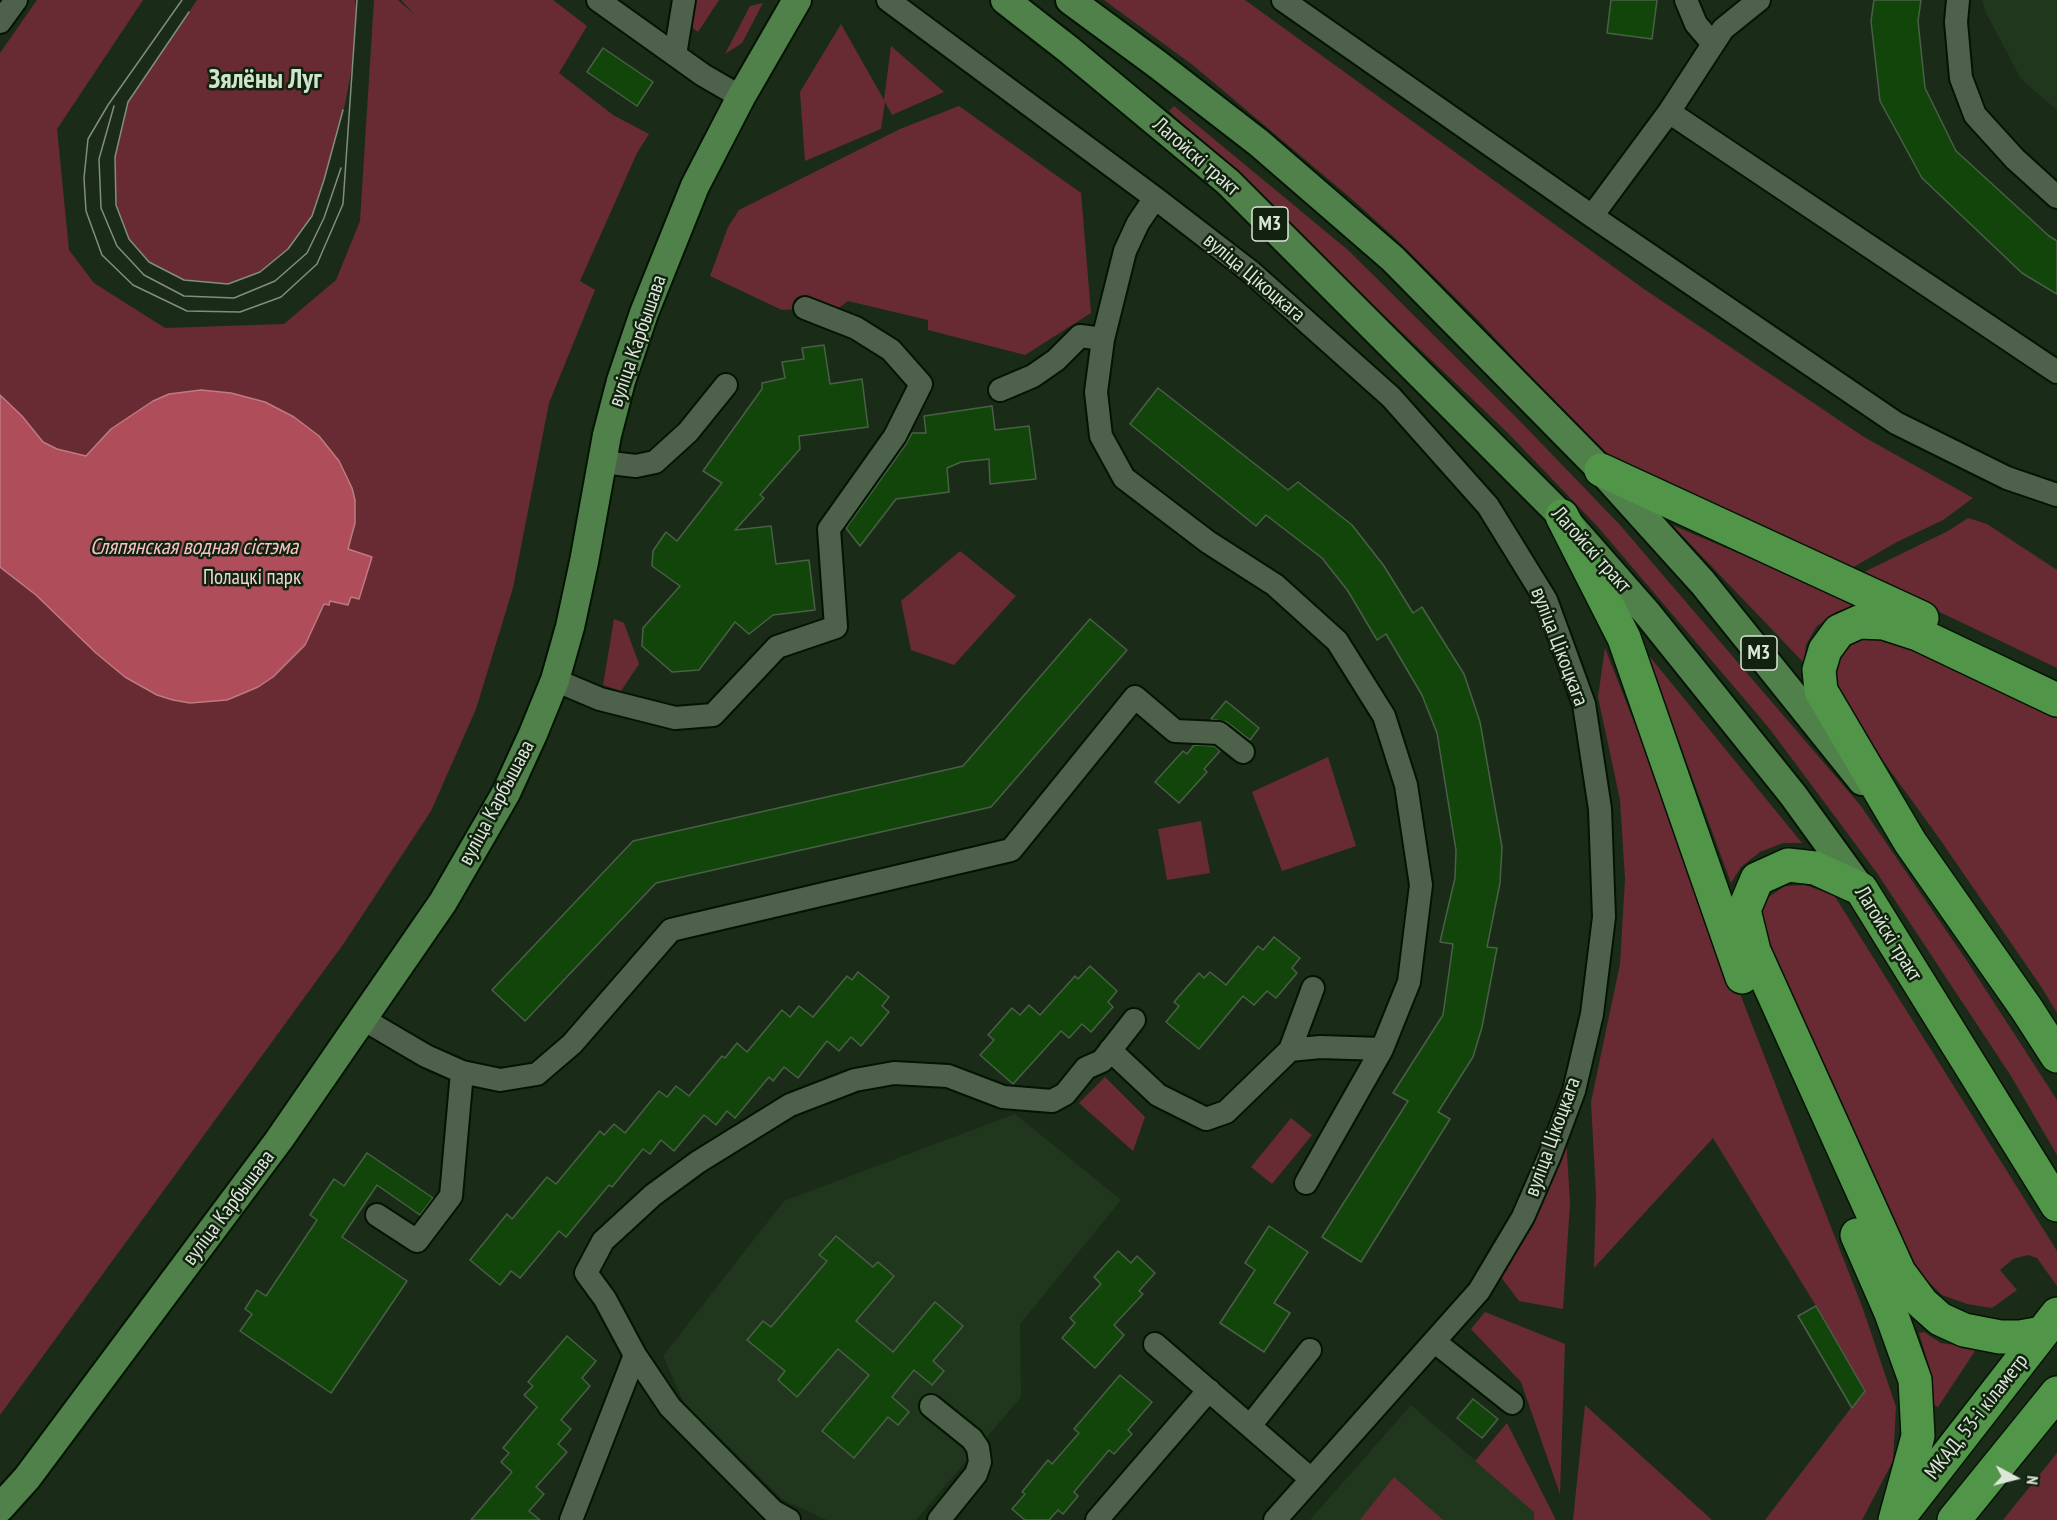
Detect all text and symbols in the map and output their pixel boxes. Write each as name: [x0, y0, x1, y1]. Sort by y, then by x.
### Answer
district label: Зялёны Луг: [209, 64, 321, 96]
street label: Лагойскі тракт: [1147, 112, 1245, 202]
road number: М3: [1252, 207, 1288, 241]
street label: вуліца Цікоцкага: [1198, 228, 1310, 328]
street label: вуліца Карбышава: [604, 272, 672, 410]
street label: Лагойскі тракт: [1546, 502, 1636, 598]
water label: Сляпянская водная сістэма: [90, 535, 298, 561]
park label: Полацкі парк: [203, 565, 301, 591]
street label: вуліца Цікоцкага: [1525, 584, 1593, 710]
road number: М3: [1741, 636, 1777, 670]
street label: вуліца Карбышава: [454, 736, 540, 870]
street label: Лагойскі тракт: [1849, 882, 1927, 986]
street label: вуліца Цікоцкага: [1520, 1074, 1586, 1200]
street label: вуліца Карбышава: [178, 1146, 280, 1270]
street label: МКАД, 53-і кіламетр: [1920, 1349, 2034, 1485]
north arrow: [1985, 1448, 2045, 1508]
text: N: [2022, 1475, 2043, 1486]

